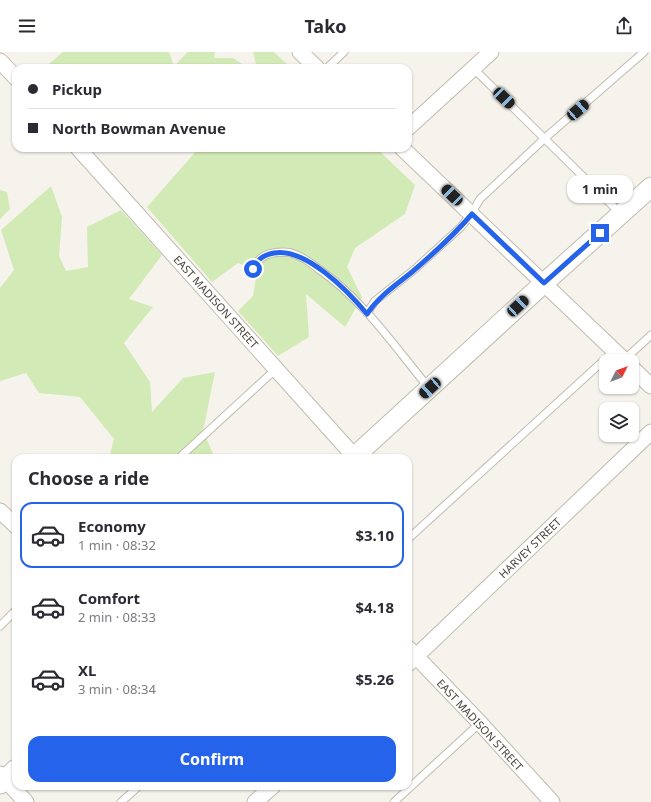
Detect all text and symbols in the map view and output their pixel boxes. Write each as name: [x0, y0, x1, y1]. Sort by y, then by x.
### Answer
text: Tako: [304, 14, 347, 38]
icon: menu: [16, 15, 38, 37]
icon: share: [613, 15, 635, 37]
text: Pickup: [52, 79, 102, 99]
car: [491, 85, 517, 111]
car: [565, 98, 591, 122]
text: North Bowman Avenue: [52, 118, 226, 138]
callout: 1 min: [567, 175, 633, 203]
text: 1 min: [582, 180, 618, 198]
car: [439, 182, 465, 208]
route end: [591, 224, 609, 242]
street label: EAST MADISON STREET: [171, 252, 262, 351]
route start: [244, 260, 262, 278]
car: [505, 293, 531, 319]
north arrow: [599, 354, 639, 394]
map controls: [599, 354, 639, 442]
car: [417, 376, 443, 400]
button: layers: [599, 402, 639, 442]
text: Choose a ride: [28, 466, 149, 490]
street label: HARVEY STREET: [495, 514, 564, 581]
text: Economy: [78, 516, 146, 536]
icon: car: [30, 517, 66, 553]
text: $3.10: [355, 525, 394, 545]
text: 1 min · 08:32: [78, 536, 156, 554]
text: Comfort: [78, 588, 140, 608]
icon: car: [30, 589, 66, 625]
text: $4.18: [355, 597, 394, 617]
text: 2 min · 08:33: [78, 608, 156, 626]
text: XL: [78, 660, 96, 680]
icon: car: [30, 661, 66, 697]
text: $5.26: [355, 669, 394, 689]
street label: EAST MADISON STREET: [434, 676, 527, 774]
text: 3 min · 08:34: [78, 680, 156, 698]
button: Confirm: [28, 736, 396, 782]

